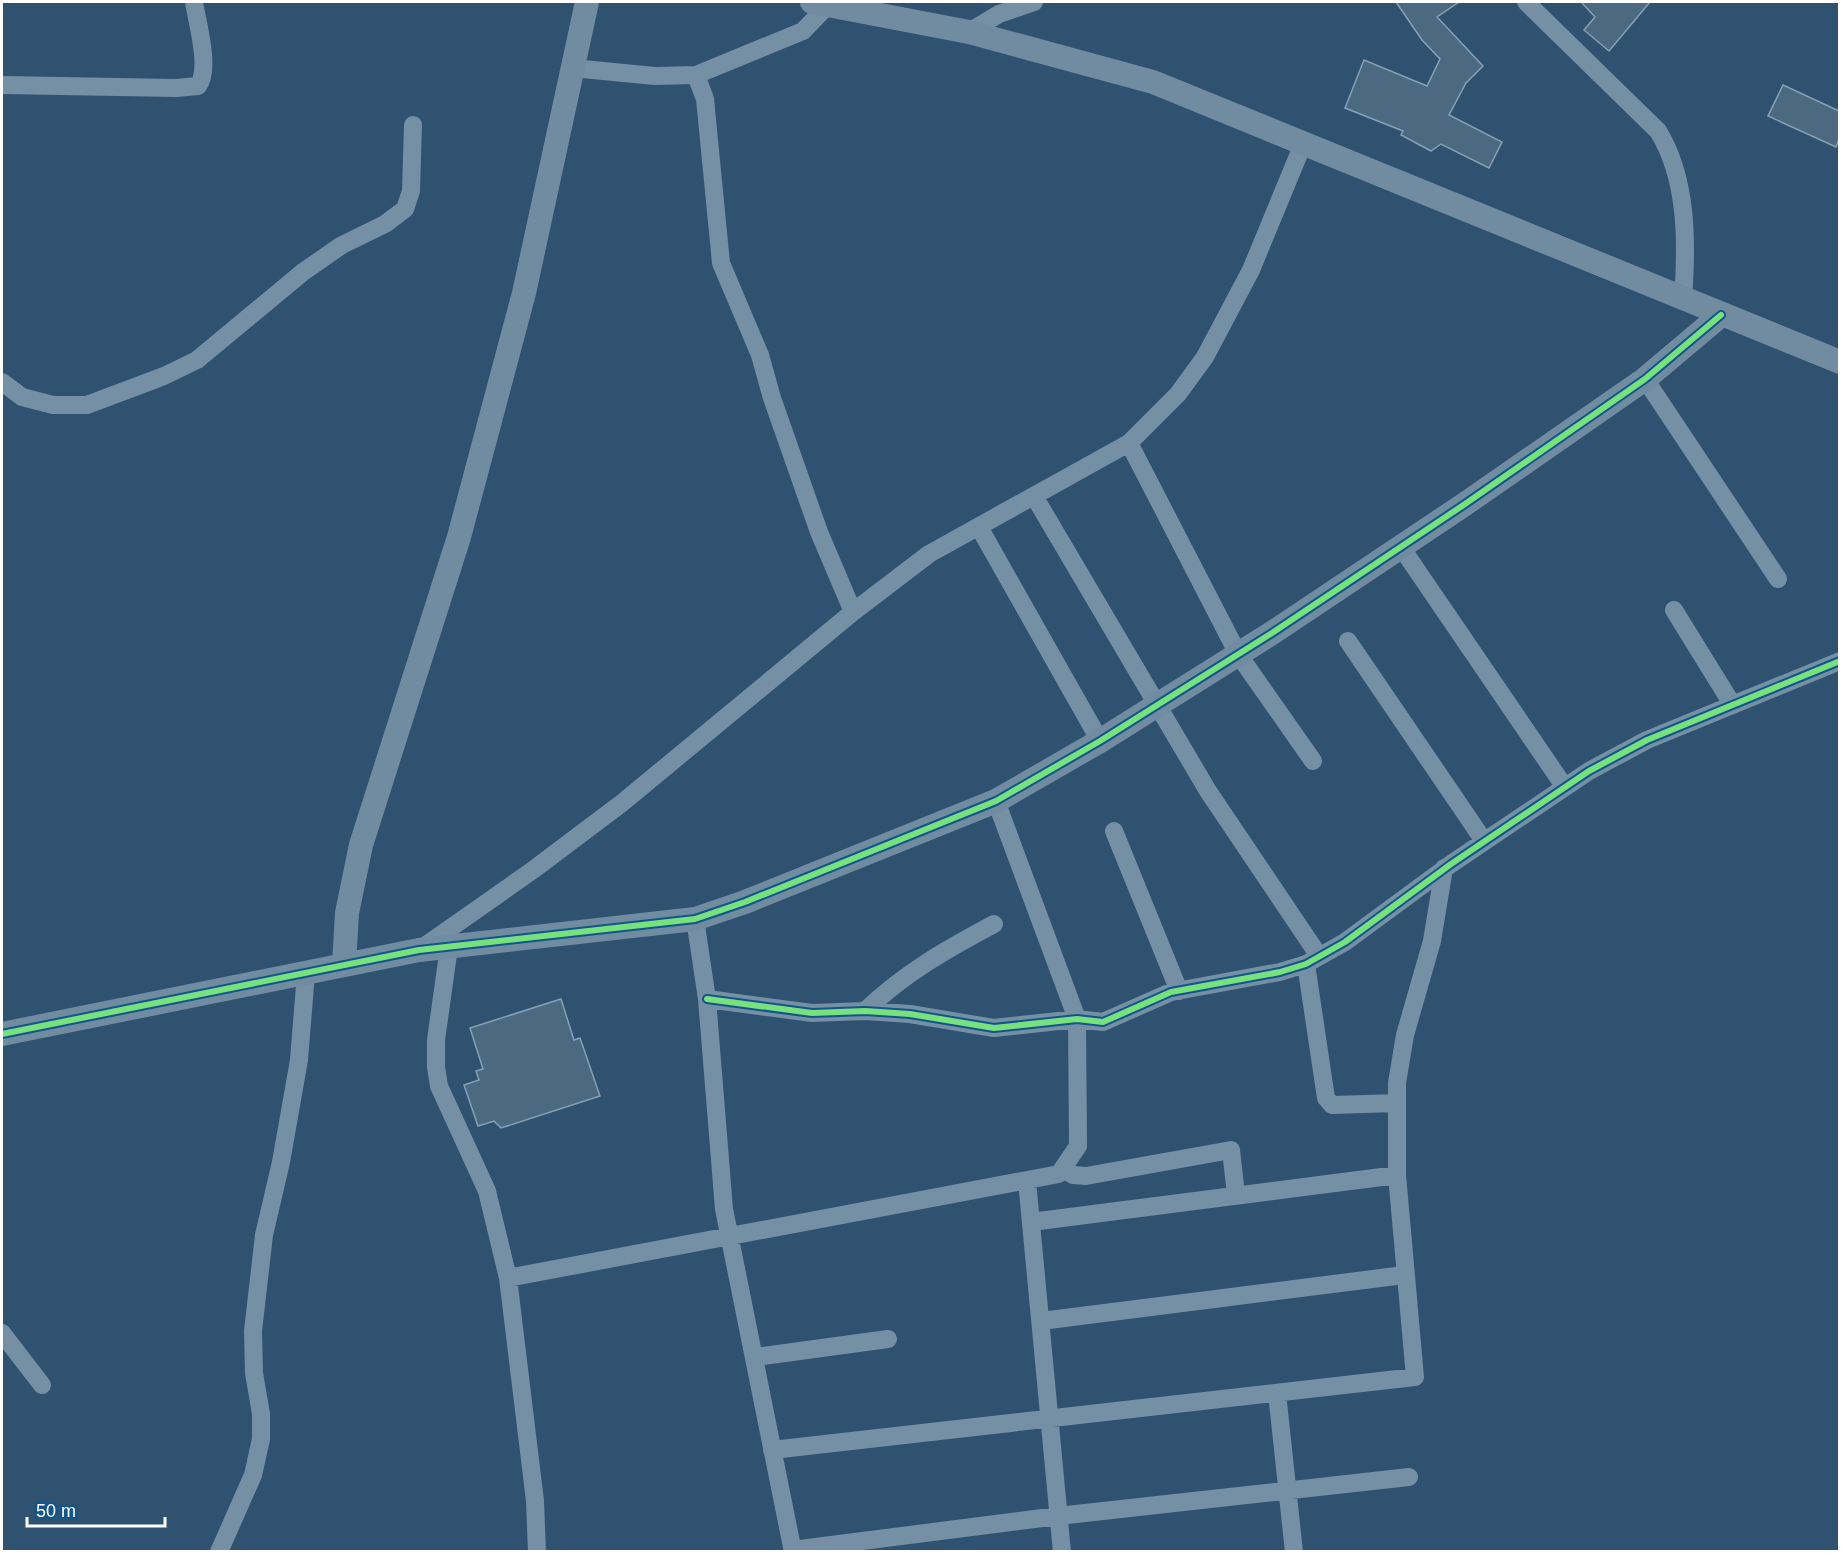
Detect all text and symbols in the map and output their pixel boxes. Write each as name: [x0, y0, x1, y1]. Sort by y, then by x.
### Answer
scale bar: [27, 1490, 165, 1528]
text: 50 m: [36, 1501, 76, 1521]

